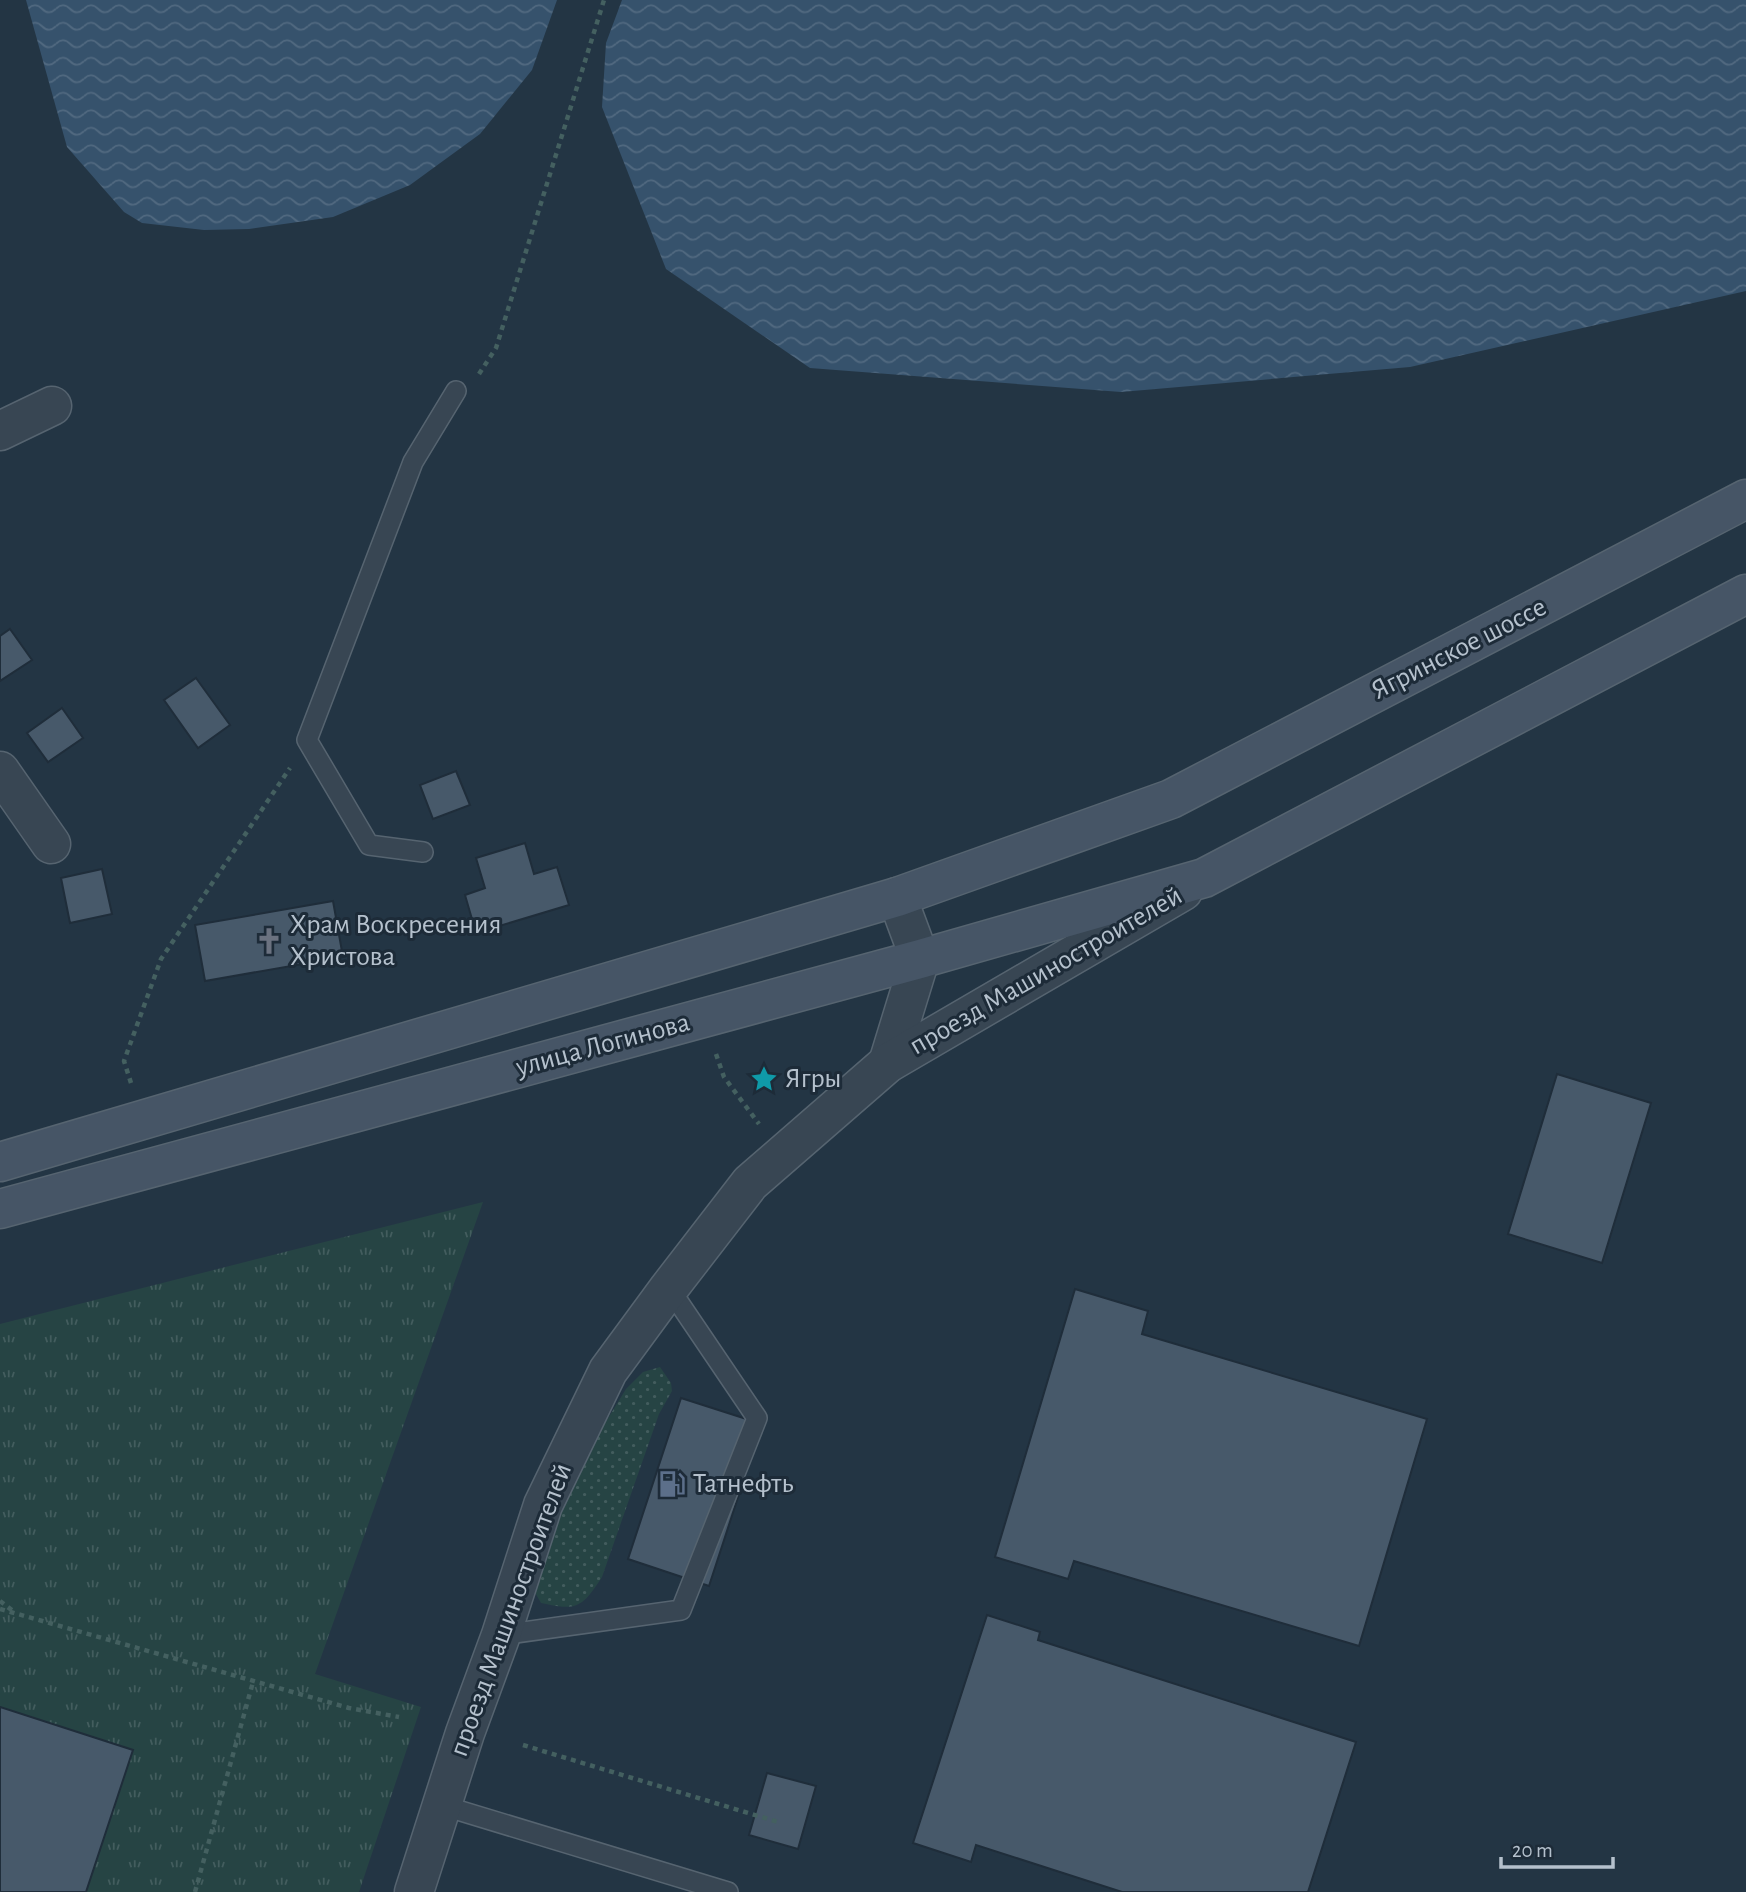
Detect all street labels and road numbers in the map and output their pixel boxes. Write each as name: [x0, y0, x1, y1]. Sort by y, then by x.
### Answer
street label: Ягринское шоссе: [1367, 593, 1551, 705]
street label: проезд Машиностроителей: [905, 881, 1187, 1061]
street label: улица Логинова: [512, 1008, 693, 1082]
street label: проезд Машиностроителей: [445, 1460, 577, 1760]

